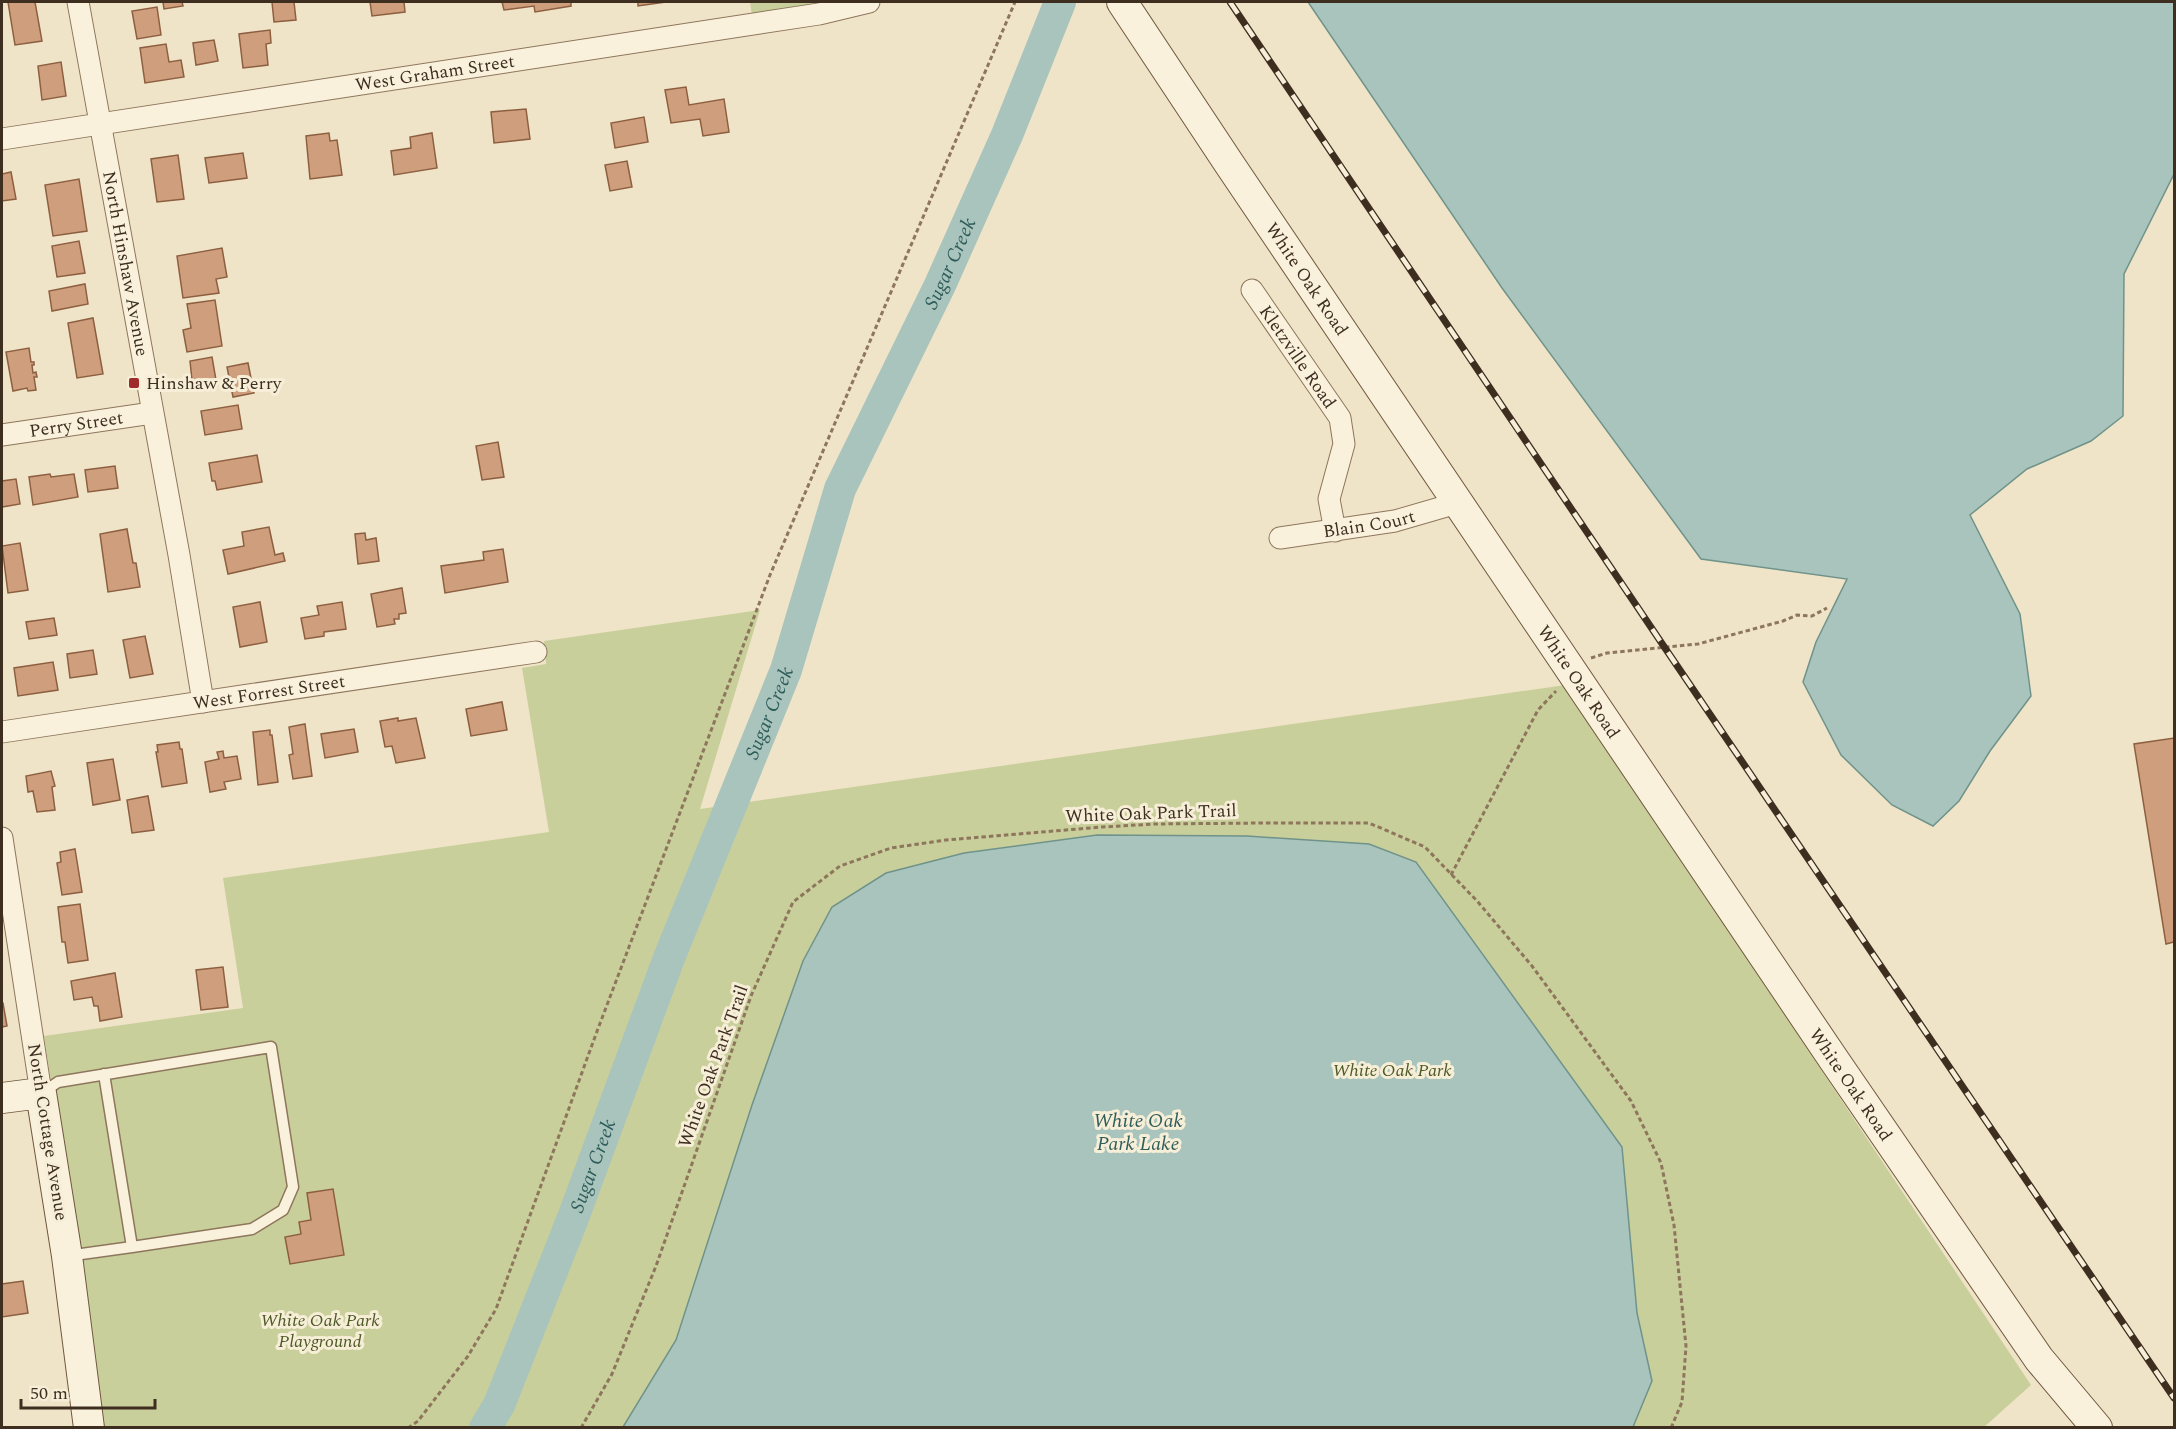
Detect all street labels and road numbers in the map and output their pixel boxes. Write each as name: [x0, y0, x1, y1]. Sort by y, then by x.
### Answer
street label: West Graham Street: [353, 48, 517, 99]
street label: North Hinshaw Avenue: [95, 169, 155, 359]
street label: White Oak Road: [1258, 217, 1355, 341]
street label: Kletzville Road: [1252, 300, 1343, 414]
street label: Perry Street: [28, 404, 125, 445]
street label: Blain Court: [1321, 503, 1418, 545]
street label: White Oak Road: [1530, 620, 1626, 744]
street label: West Forrest Street: [191, 668, 347, 717]
street label: White Oak Park Trail: [1065, 797, 1237, 830]
street label: White Oak Park Trail: [671, 981, 755, 1151]
street label: White Oak Road: [1802, 1023, 1899, 1147]
street label: North Cottage Avenue: [20, 1042, 75, 1223]

